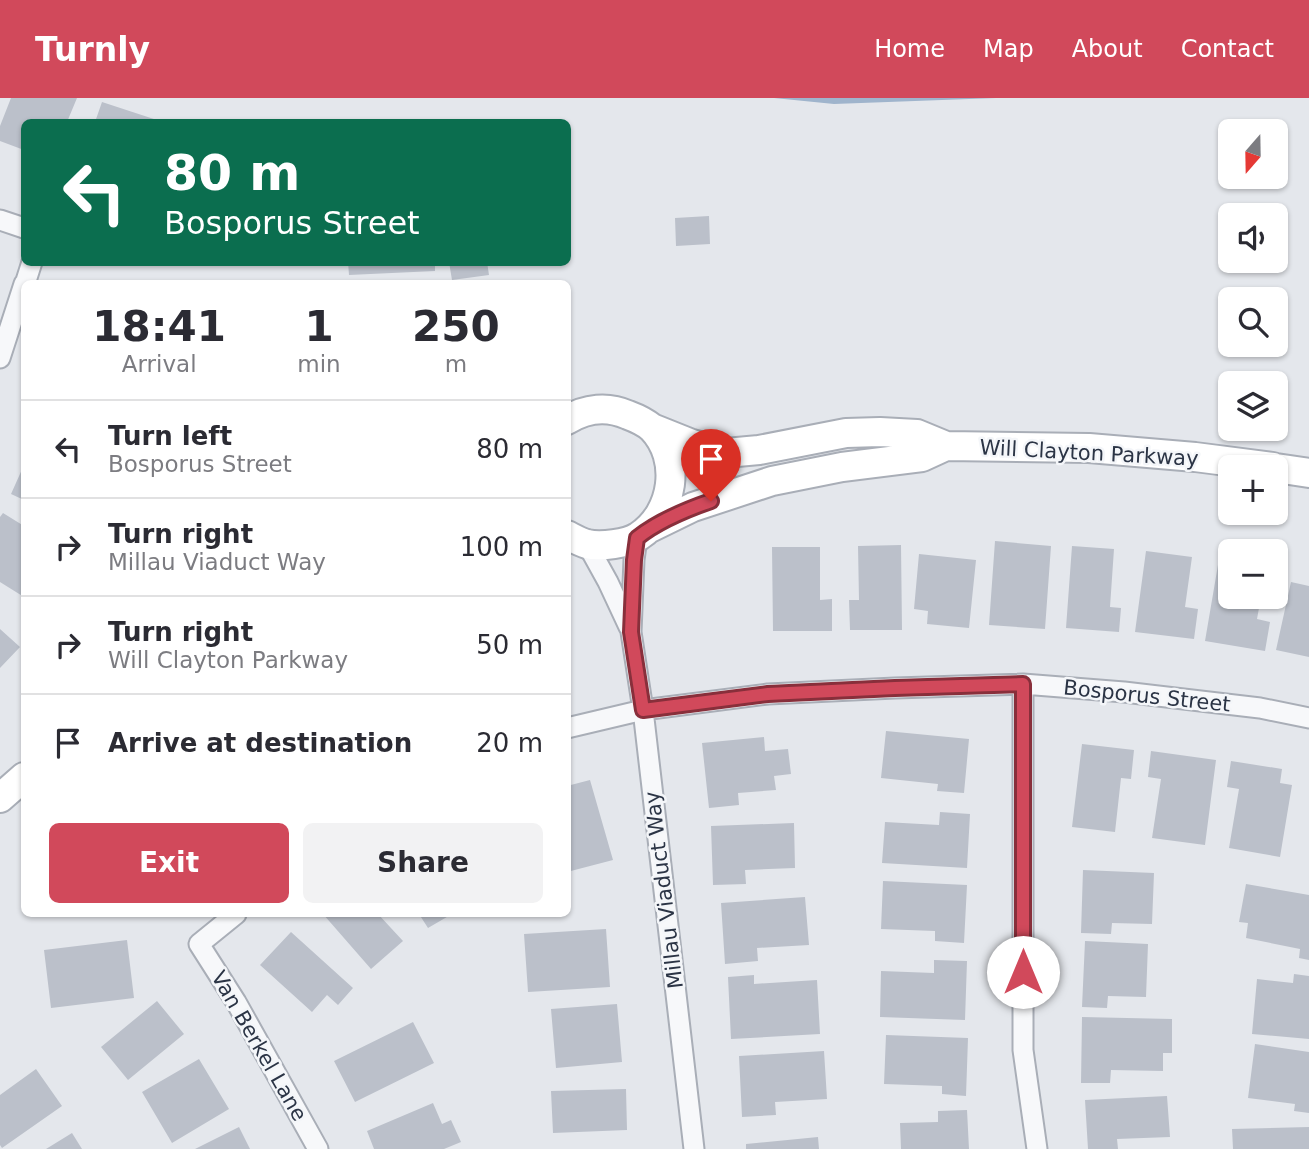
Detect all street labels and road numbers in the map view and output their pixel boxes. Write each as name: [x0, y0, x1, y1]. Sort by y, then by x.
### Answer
street label: Will Clayton Parkway: [979, 435, 1199, 471]
street label: Bosporus Street: [1062, 675, 1232, 717]
street label: Millau Viaduct Way: [640, 790, 688, 990]
street label: Van Berkel Lane: [206, 967, 312, 1125]

